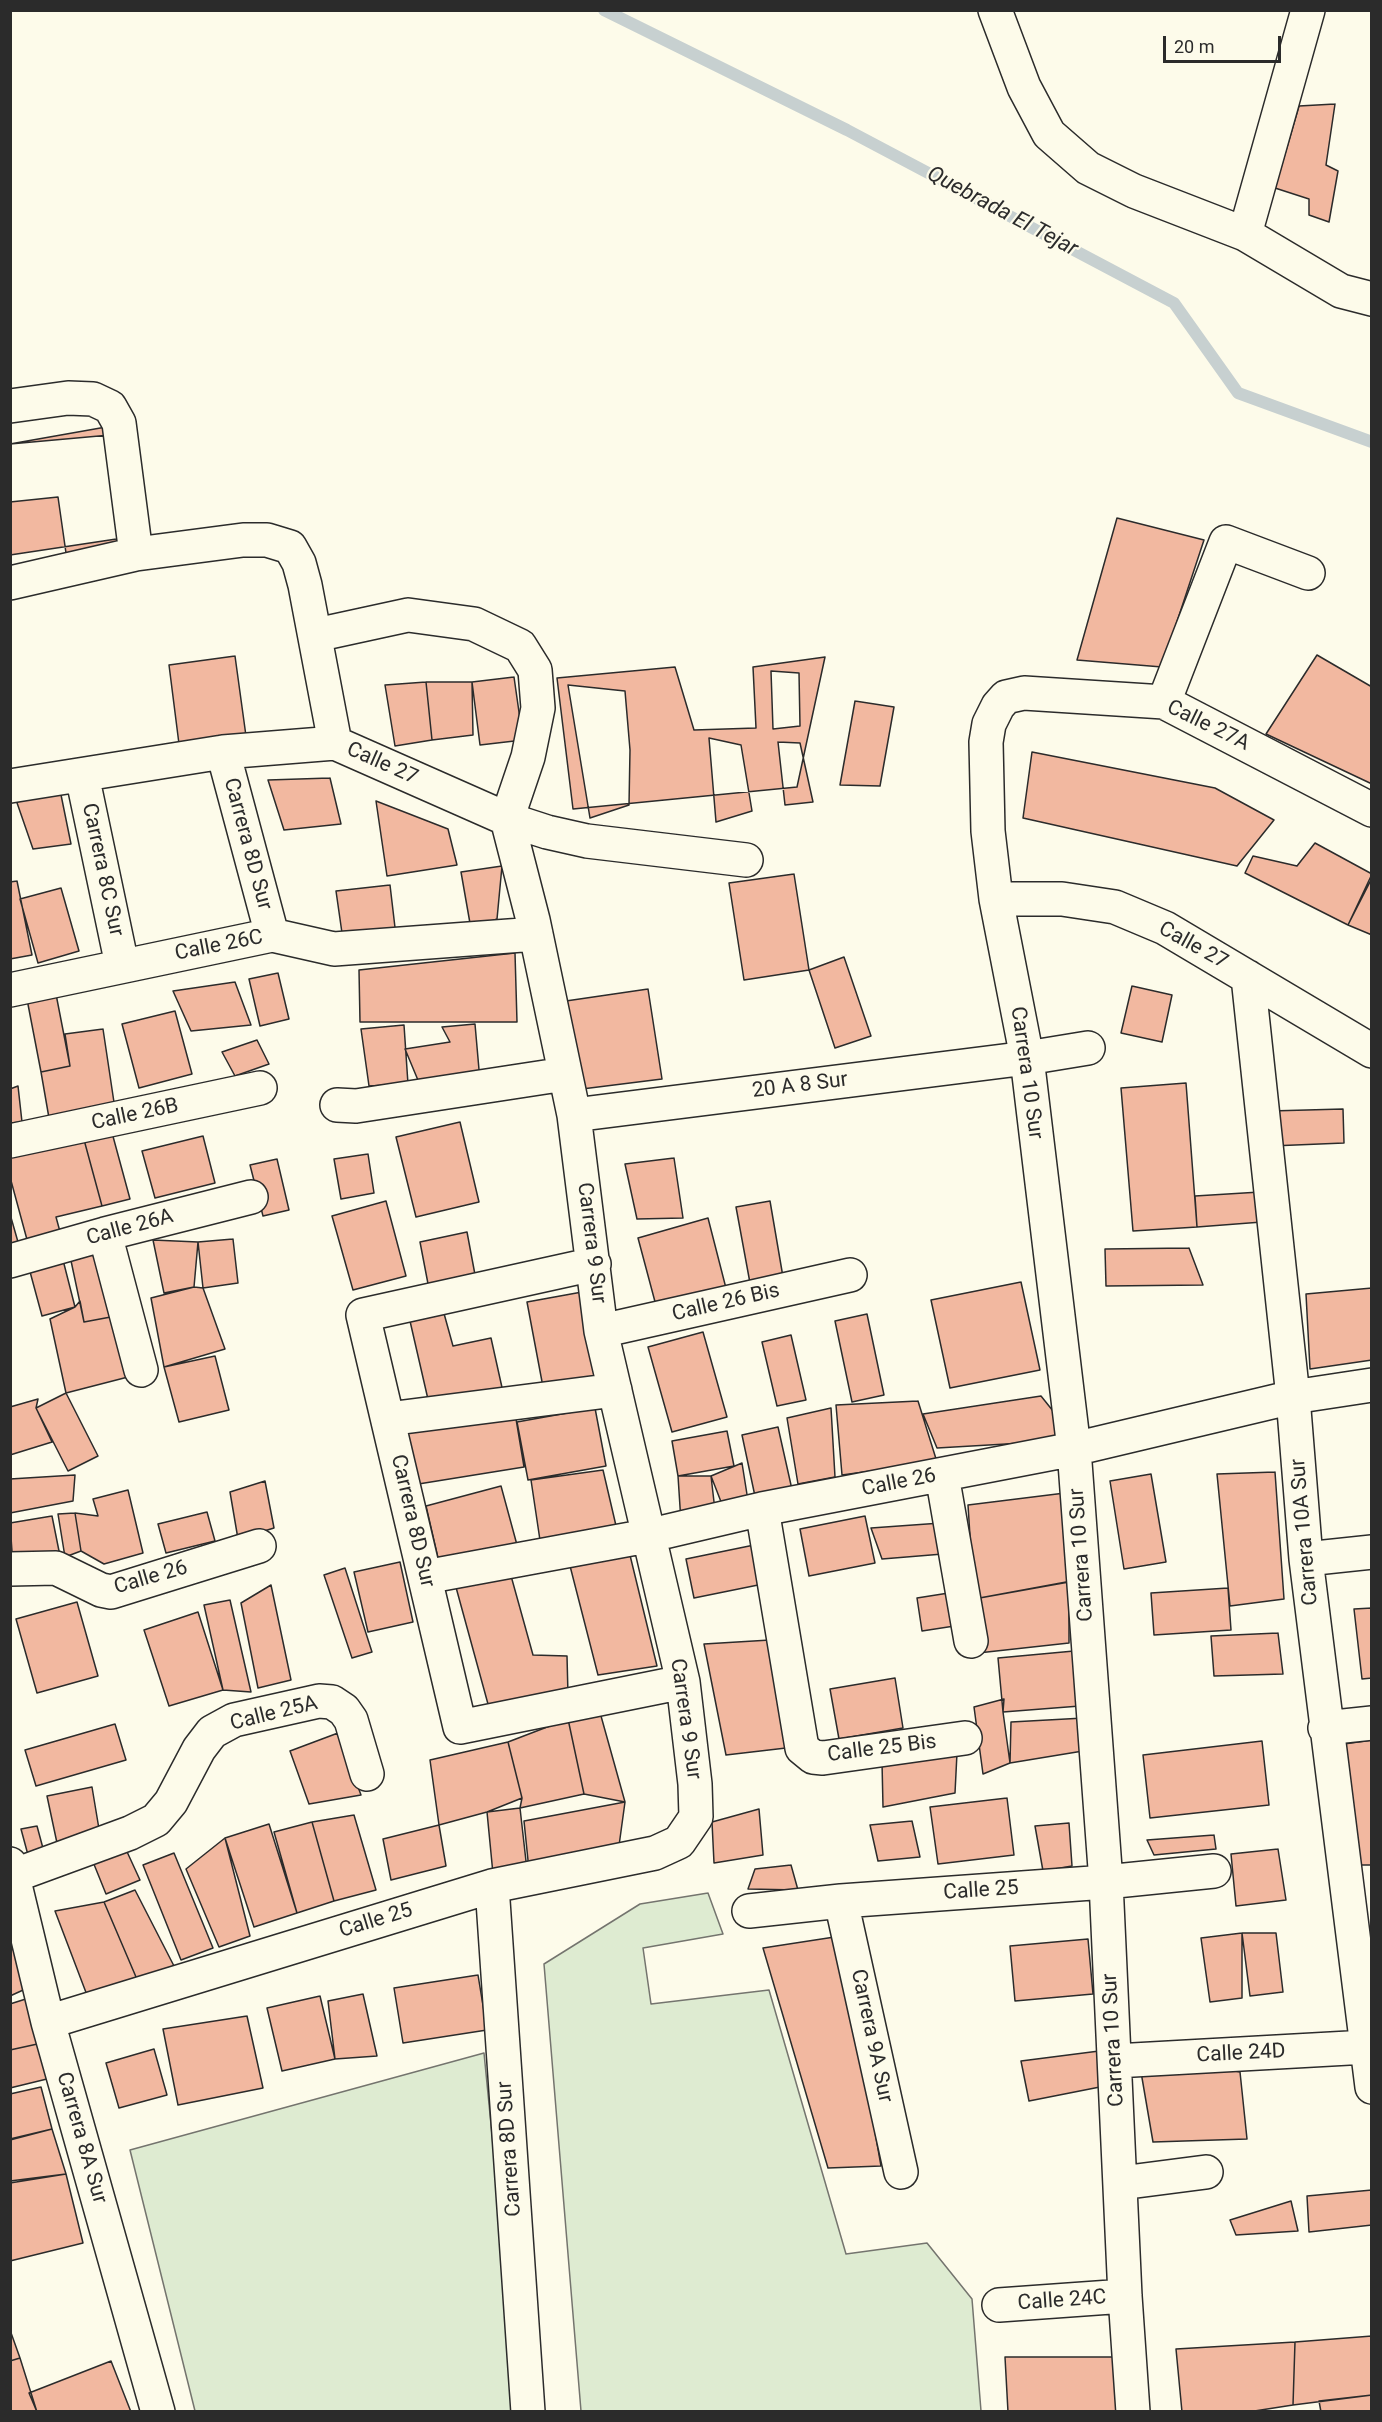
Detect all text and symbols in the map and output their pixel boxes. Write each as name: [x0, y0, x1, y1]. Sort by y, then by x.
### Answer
scale bar: [1166, 24, 1284, 62]
text: 20 m: [1174, 36, 1214, 57]
water label: Quebrada El Tejar: [922, 161, 1082, 263]
street label: Calle 27A: [1163, 695, 1253, 757]
street label: Calle 27: [343, 737, 421, 791]
street label: Carrera 8D Sur: [217, 775, 277, 913]
street label: Carrera 8C Sur: [76, 801, 128, 939]
street label: Calle 27: [1154, 917, 1232, 975]
street label: Calle 26C: [173, 925, 265, 967]
street label: Carrera 10 Sur: [1004, 1005, 1048, 1141]
street label: 20 A 8 Sur: [751, 1068, 849, 1104]
street label: Calle 26B: [89, 1093, 181, 1137]
street label: Carrera 9 Sur: [571, 1181, 611, 1305]
street label: Calle 26A: [84, 1204, 176, 1252]
street label: Calle 26 Bis: [670, 1278, 782, 1328]
street label: Carrera 8D Sur: [384, 1452, 440, 1590]
street label: Carrera 10A Sur: [1286, 1458, 1324, 1606]
street label: Calle 26: [860, 1463, 938, 1503]
street label: Carrera 10 Sur: [1065, 1487, 1099, 1623]
street label: Calle 26: [111, 1556, 191, 1600]
street label: Carrera 9 Sur: [664, 1657, 706, 1781]
street label: Calle 25A: [228, 1691, 320, 1737]
street label: Calle 25 Bis: [826, 1730, 938, 1768]
street label: Calle 25: [943, 1876, 1019, 1906]
street label: Calle 25: [336, 1898, 416, 1944]
street label: Carrera 9A Sur: [845, 1967, 897, 2105]
street label: Carrera 10 Sur: [1098, 1973, 1130, 2107]
street label: Calle 24D: [1196, 2039, 1286, 2069]
street label: Carrera 8A Sur: [50, 2069, 112, 2207]
street label: Carrera 8D Sur: [493, 2081, 527, 2217]
street label: Calle 24C: [1017, 2285, 1107, 2317]

